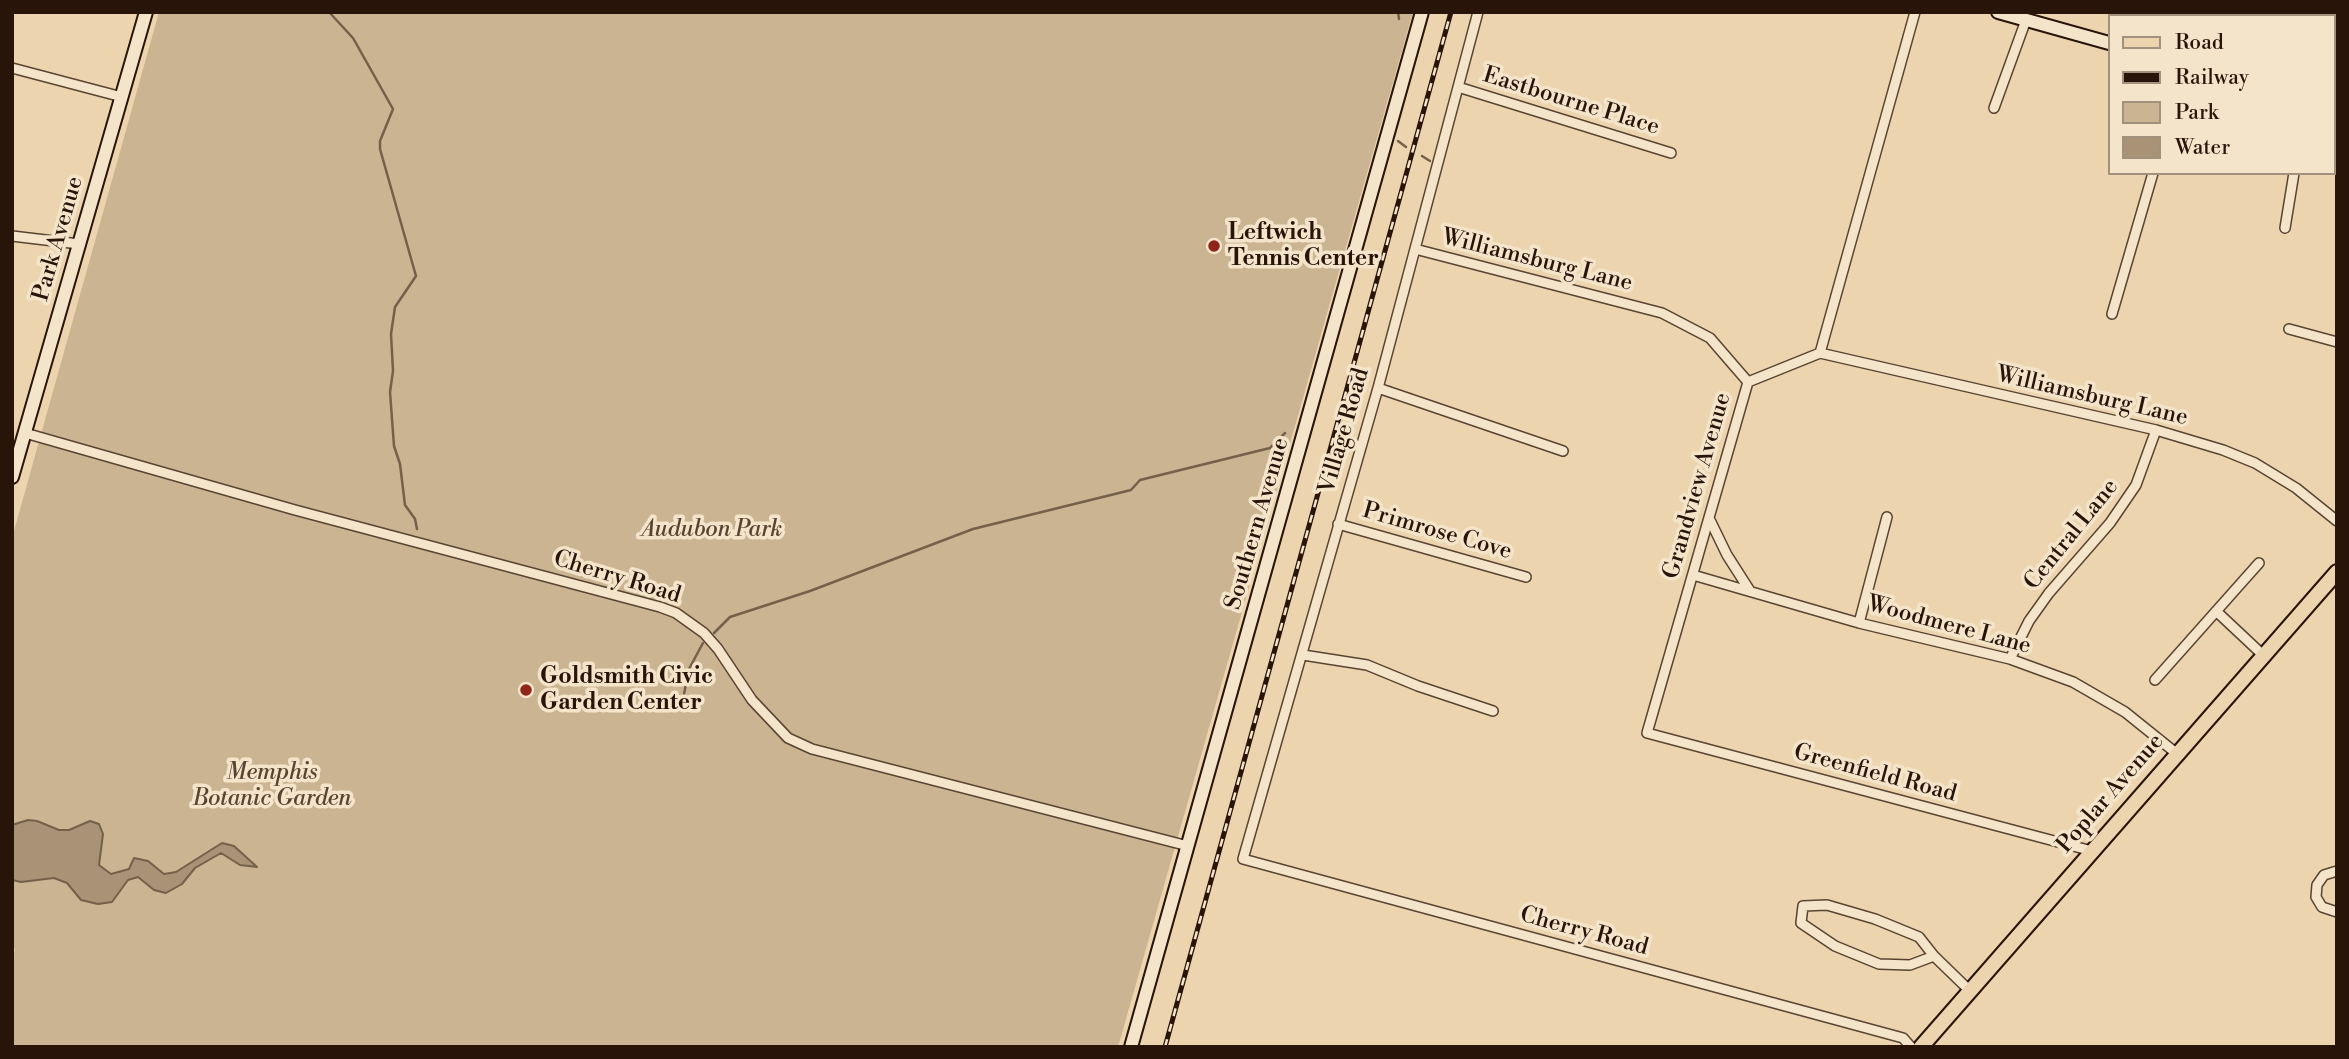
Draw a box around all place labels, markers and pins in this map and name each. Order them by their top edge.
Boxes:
place label: Leftwich Tennis Center [1228,219,1379,273]
marker: Leftwich Tennis Center [1206,238,1222,254]
place label: Goldsmith Civic Garden Center [540,663,713,717]
marker: Goldsmith Civic Garden Center [518,682,534,698]

